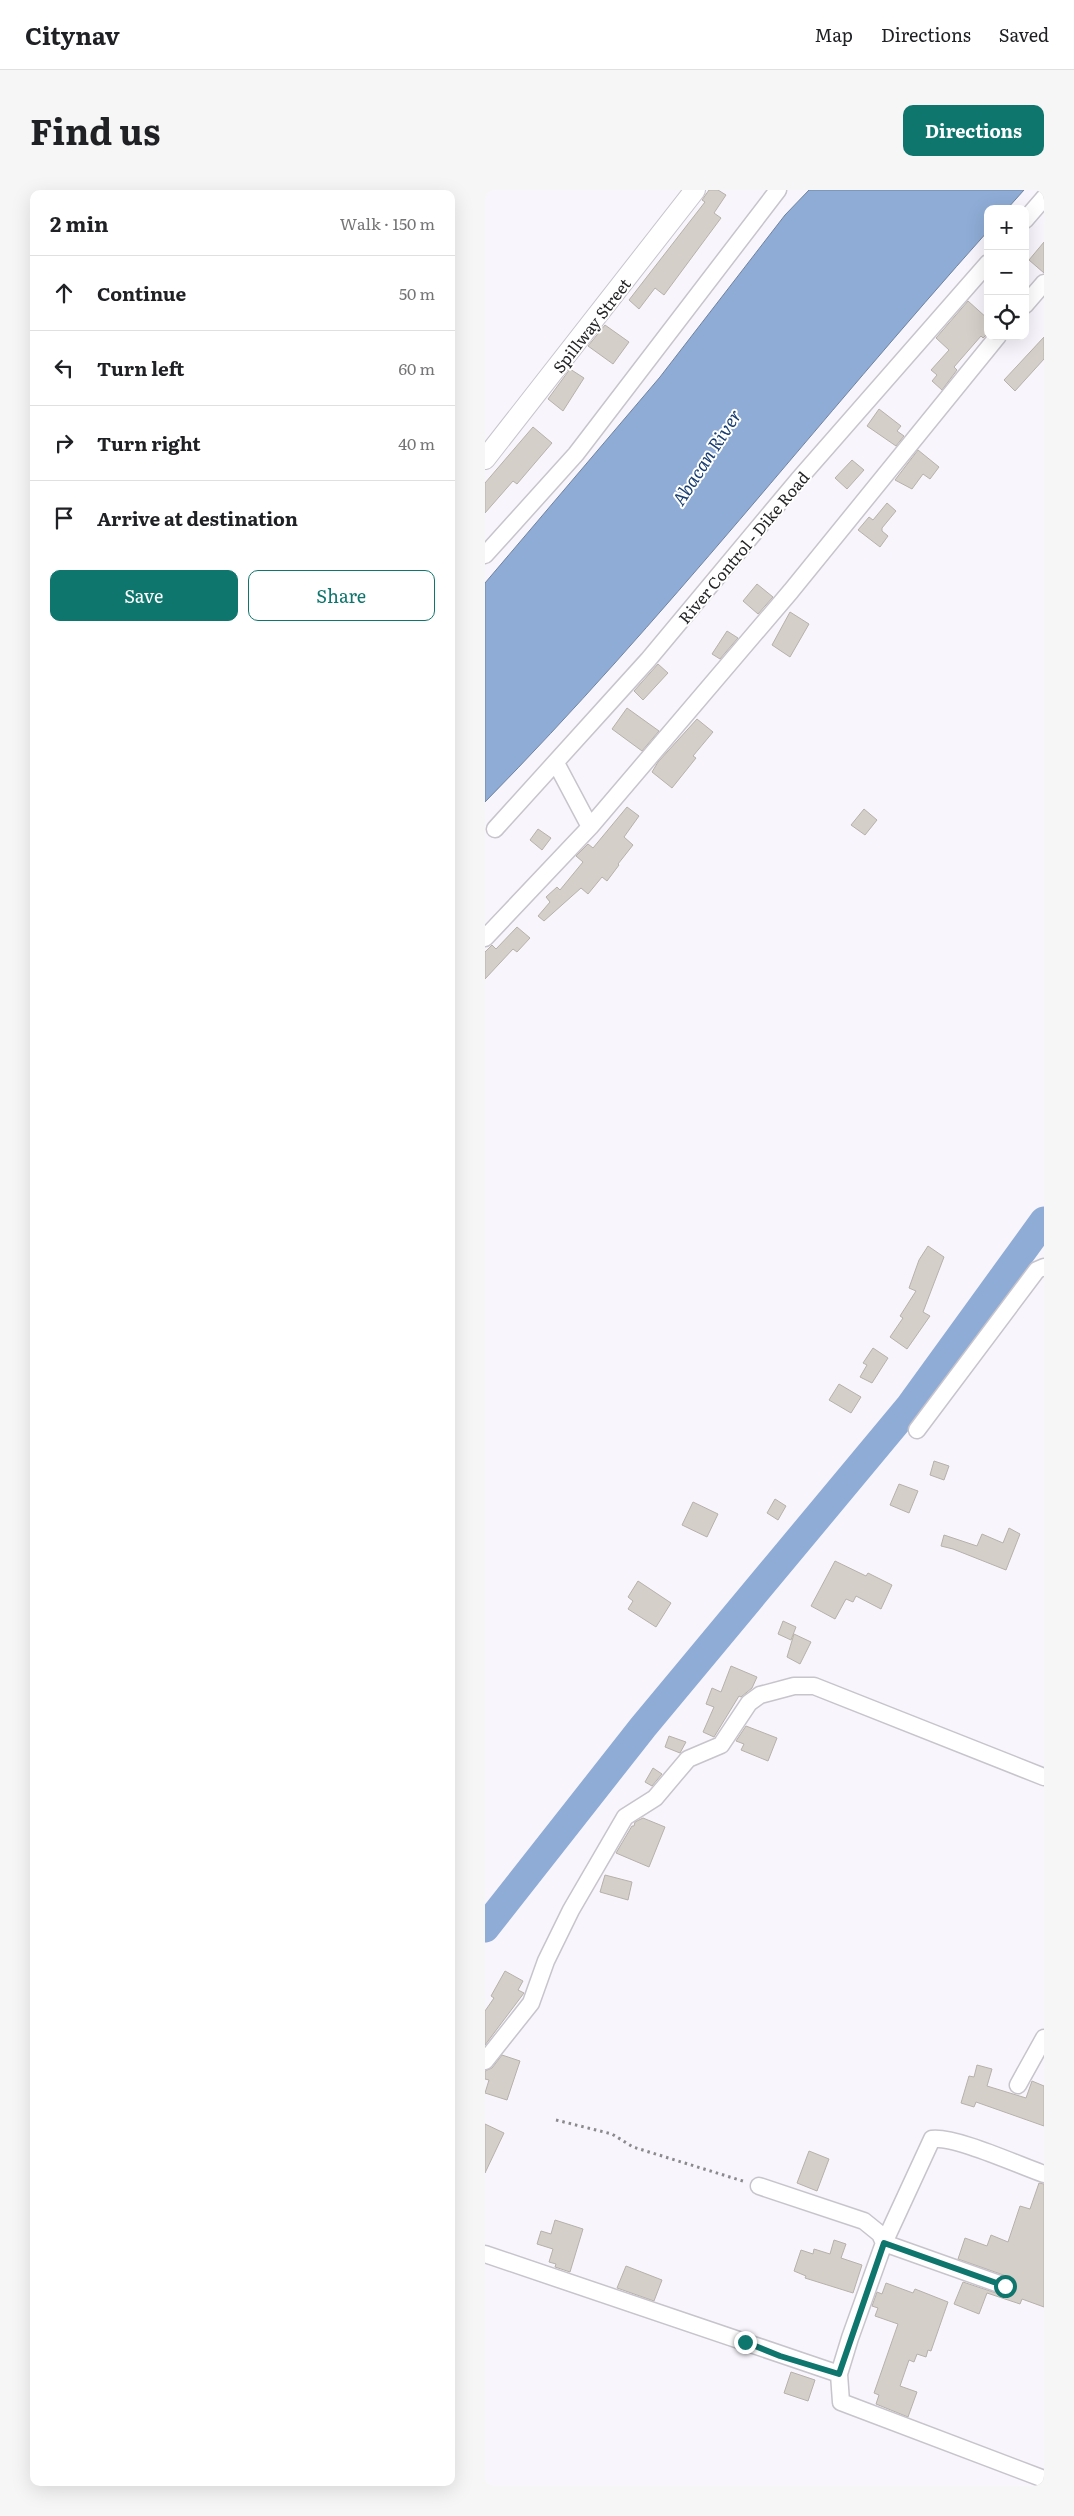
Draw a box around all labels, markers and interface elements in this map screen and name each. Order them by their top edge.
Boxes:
text: Citynav [25,17,120,52]
text: Map [815,21,853,48]
text: Directions [881,21,971,48]
text: Saved [999,21,1049,48]
text: Find us [30,104,160,156]
button: Directions [903,105,1044,156]
map controls [984,205,1029,340]
button: + [984,205,1029,250]
text: 2 min [50,207,109,238]
text: Walk · 150 m [340,211,435,235]
button: − [984,250,1029,295]
street label: Spillway Street [546,272,636,378]
icon: ahead [50,279,78,307]
text: Continue [97,279,186,307]
text: 50 m [399,281,435,305]
button: locate [984,295,1029,340]
icon: left [50,354,78,382]
text: Turn left [97,354,184,382]
text: 60 m [398,356,435,380]
water label: Abacan River [665,403,747,511]
icon: right [50,429,78,457]
text: Turn right [97,429,201,457]
text: 40 m [398,431,435,455]
street label: River Control - Dike Road [672,465,814,628]
icon: arrive [50,504,78,532]
text: Arrive at destination [97,504,298,532]
button: Save [50,570,238,621]
button: Share [248,570,435,621]
route start [994,2275,1017,2298]
route end [734,2331,757,2354]

